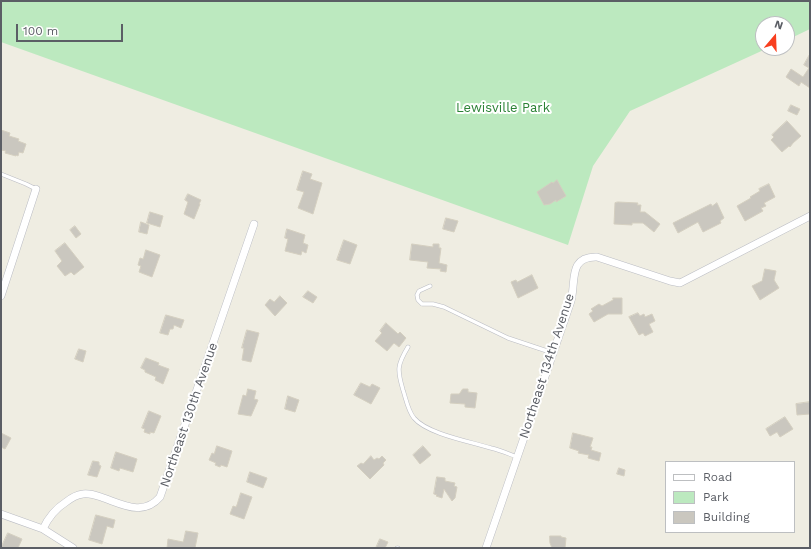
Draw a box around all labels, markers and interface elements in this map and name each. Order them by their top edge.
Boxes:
scale bar [18,16,125,42]
north arrow [755,16,795,56]
text: N [773,18,785,33]
text: 100 m [23,24,58,38]
park label: Lewisville Park [456,100,550,116]
street label: Northeast 134th Avenue [516,291,578,441]
street label: Northeast 130th Avenue [157,341,221,489]
legend [665,461,795,533]
text: Road [703,470,732,484]
text: Park [703,490,729,504]
text: Building [703,510,750,524]

